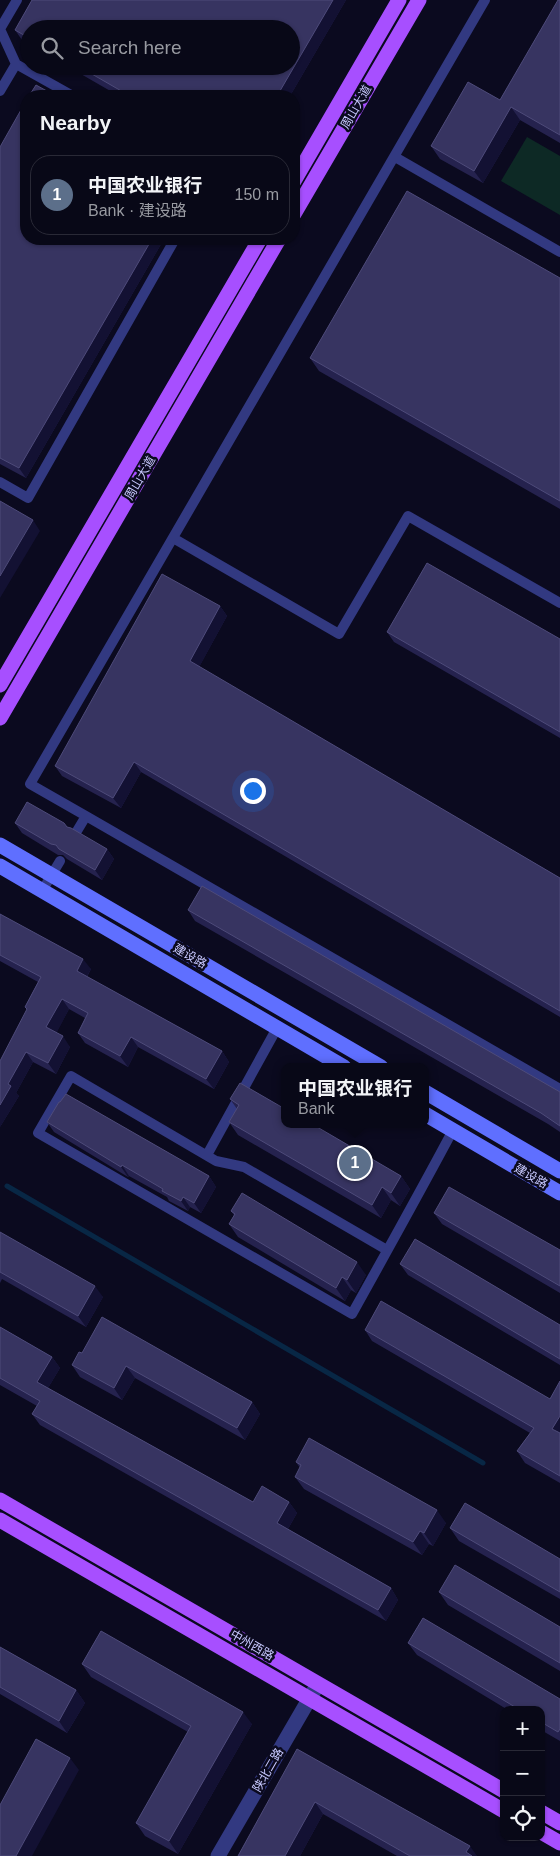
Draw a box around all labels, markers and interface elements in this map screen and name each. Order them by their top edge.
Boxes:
search box [20,20,300,75]
icon: search [38,34,66,62]
text: Search here [78,37,182,58]
street label: 周山大道 [338,83,374,131]
text: Nearby [40,111,111,134]
text: 中国农业银行 [88,175,202,196]
text: 1 [53,186,61,203]
text: 150 m [235,186,279,203]
text: Bank · 建设路 [88,202,187,219]
street label: 周山大道 [122,454,158,502]
your location [240,778,266,804]
street label: 建设路 [171,941,209,971]
popup [281,1063,429,1128]
text: 中国农业银行 [298,1078,412,1099]
text: Bank [298,1100,334,1117]
pin: 1 [339,1144,371,1182]
street label: 建设路 [512,1161,550,1191]
street label: 中州西路 [228,1627,276,1663]
map controls [500,1706,545,1841]
button: + [500,1706,545,1751]
street label: 陕北二路 [250,1746,286,1794]
button: − [500,1751,545,1796]
button: locate [500,1796,545,1841]

